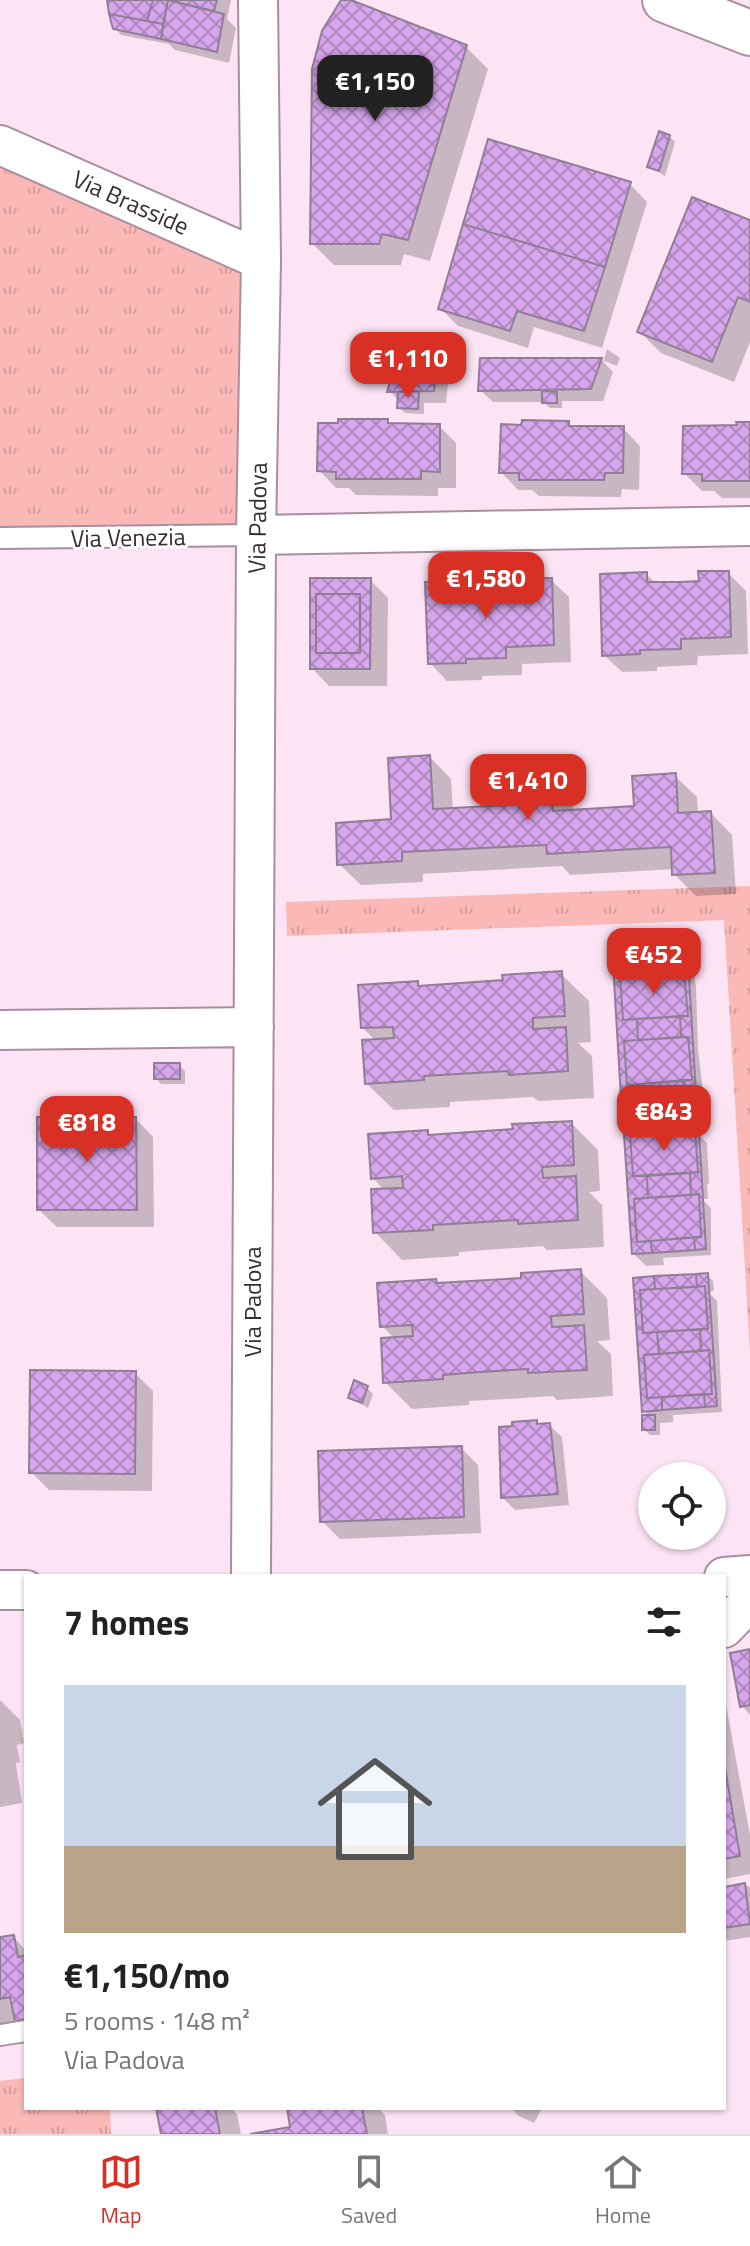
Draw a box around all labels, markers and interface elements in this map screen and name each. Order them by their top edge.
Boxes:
pin: €1,150 [310,55,440,123]
text: €1,150 [335,61,415,100]
street label: Via Brasside [67,160,195,244]
pin: €1,110 [343,332,473,400]
text: €1,110 [368,338,448,377]
street label: Via Padova [238,462,276,574]
street label: Via Venezia [70,518,186,556]
pin: €1,580 [421,552,551,620]
text: €1,580 [446,558,526,597]
pin: €1,410 [463,754,593,822]
text: €1,410 [488,760,568,799]
pin: €452 [607,928,701,996]
text: €452 [625,934,683,973]
pin: €843 [617,1085,711,1153]
text: €843 [635,1091,693,1130]
pin: €818 [40,1096,134,1164]
text: €818 [58,1102,116,1141]
street label: Via Padova [234,1246,270,1358]
map controls [638,1462,726,1550]
button: locate [638,1462,726,1550]
text: 7 homes [64,1596,189,1648]
icon: filters [642,1600,686,1644]
icon: home [303,1737,447,1881]
text: €1,150/mo [64,1949,230,2001]
text: 5 rooms · 148 m² [64,2001,250,2040]
text: Via Padova [64,2040,184,2079]
tab: Map [99,2150,143,2232]
tab: Saved [341,2150,397,2232]
tab: Home [595,2150,651,2232]

